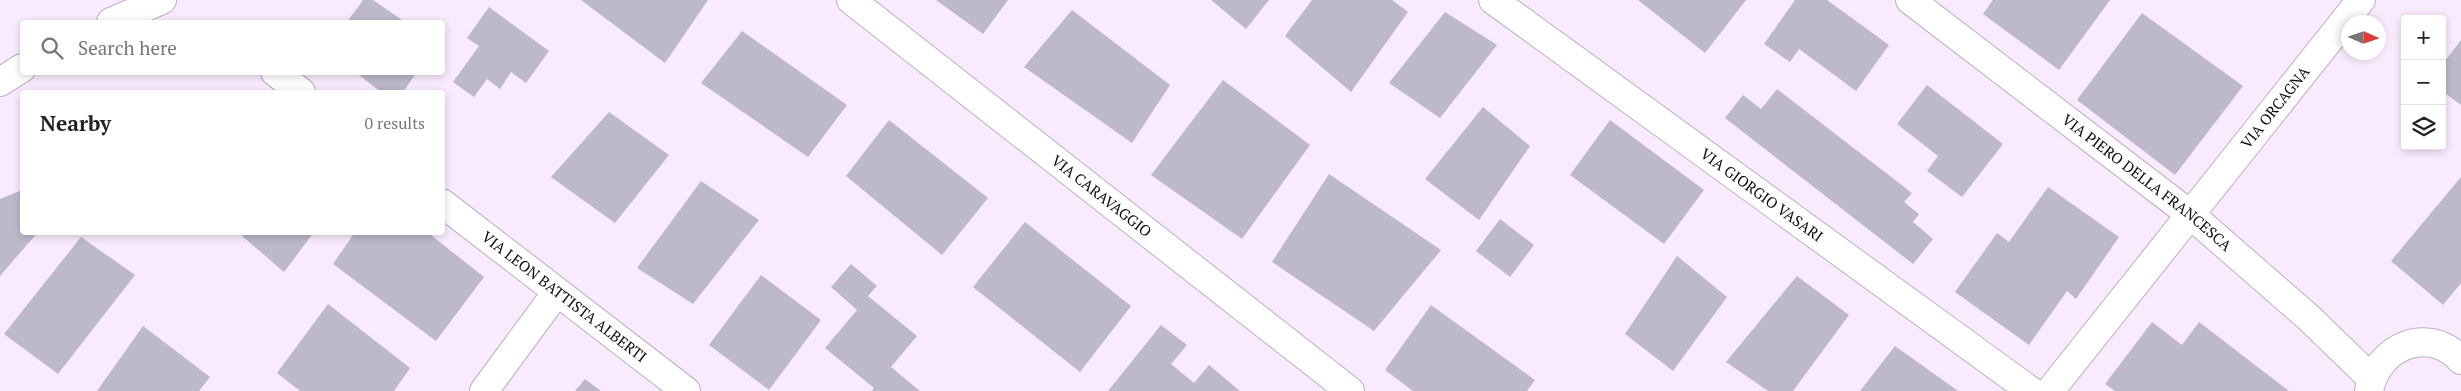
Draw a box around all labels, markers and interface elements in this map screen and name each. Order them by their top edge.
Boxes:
north arrow [2341,15,2386,60]
map controls [2401,15,2446,150]
button: + [2401,15,2446,60]
search box [20,20,445,75]
icon: search [38,34,66,62]
text: Search here [78,35,177,60]
button: − [2401,60,2446,105]
street label: VIA ORCAGNA [2236,61,2314,152]
button: layers [2401,105,2446,150]
text: Nearby [40,109,111,137]
street label: VIA PIERO DELLA FRANCESCA [2058,109,2237,255]
text: 0 results [365,112,425,134]
street label: VIA GIORGIO VASARI [1697,143,1828,246]
street label: VIA CARAVAGGIO [1048,150,1156,241]
street label: VIA LEON BATTISTA ALBERTI [478,226,651,366]

